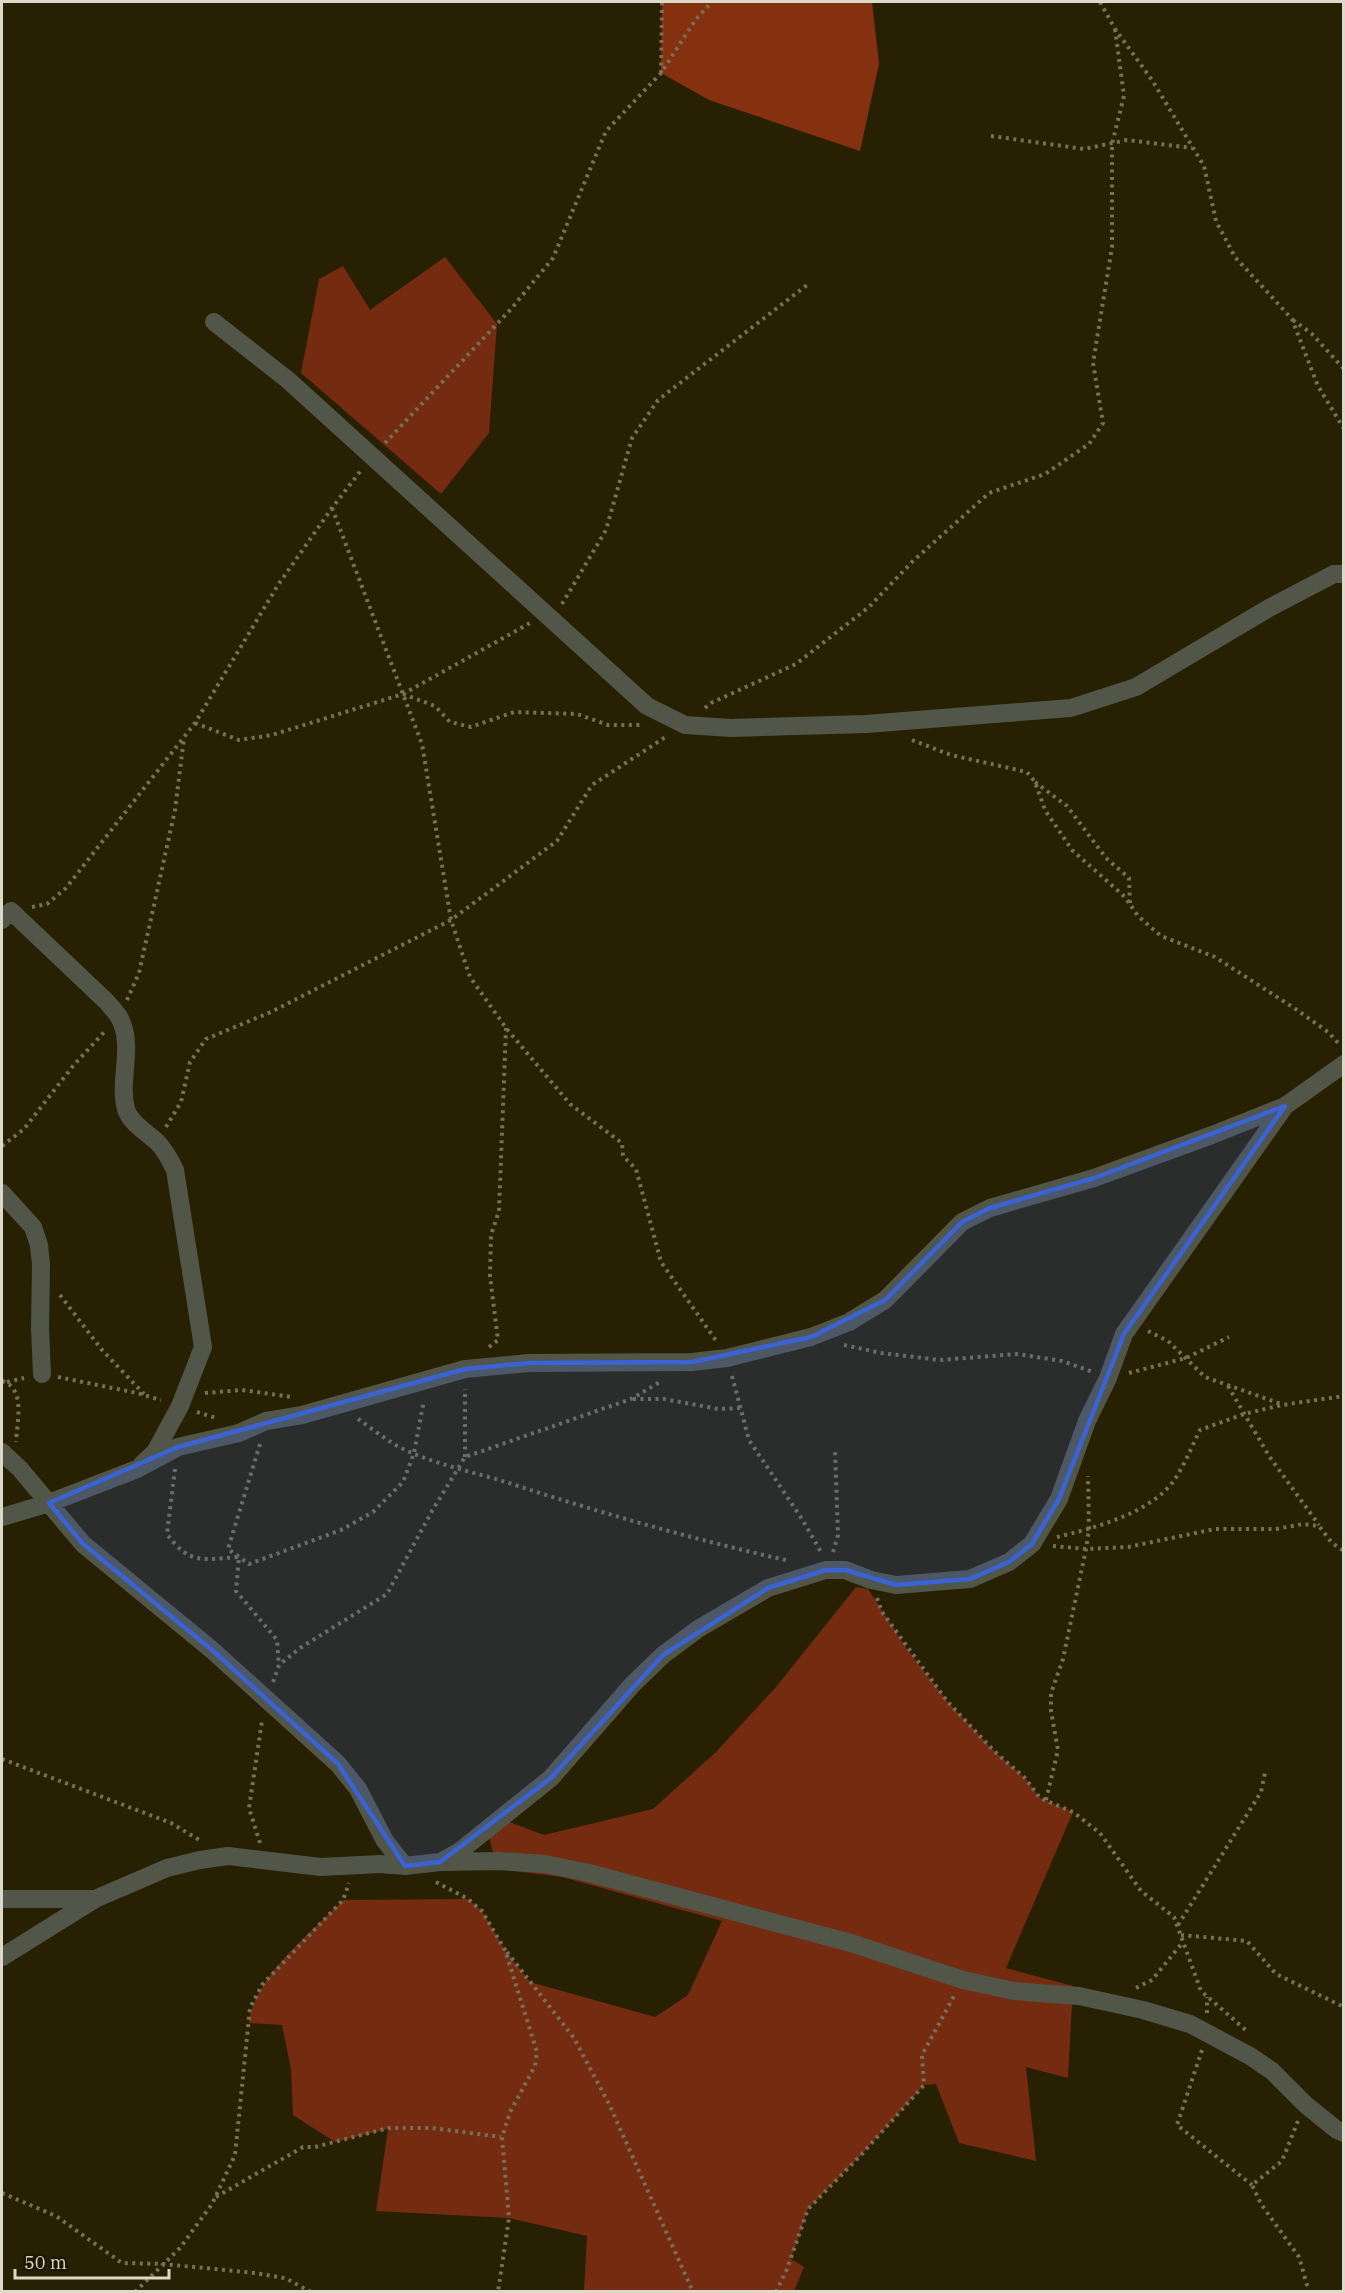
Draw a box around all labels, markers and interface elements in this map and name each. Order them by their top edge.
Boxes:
scale bar [15,2242,170,2280]
text: 50 m [24,2251,67,2274]

